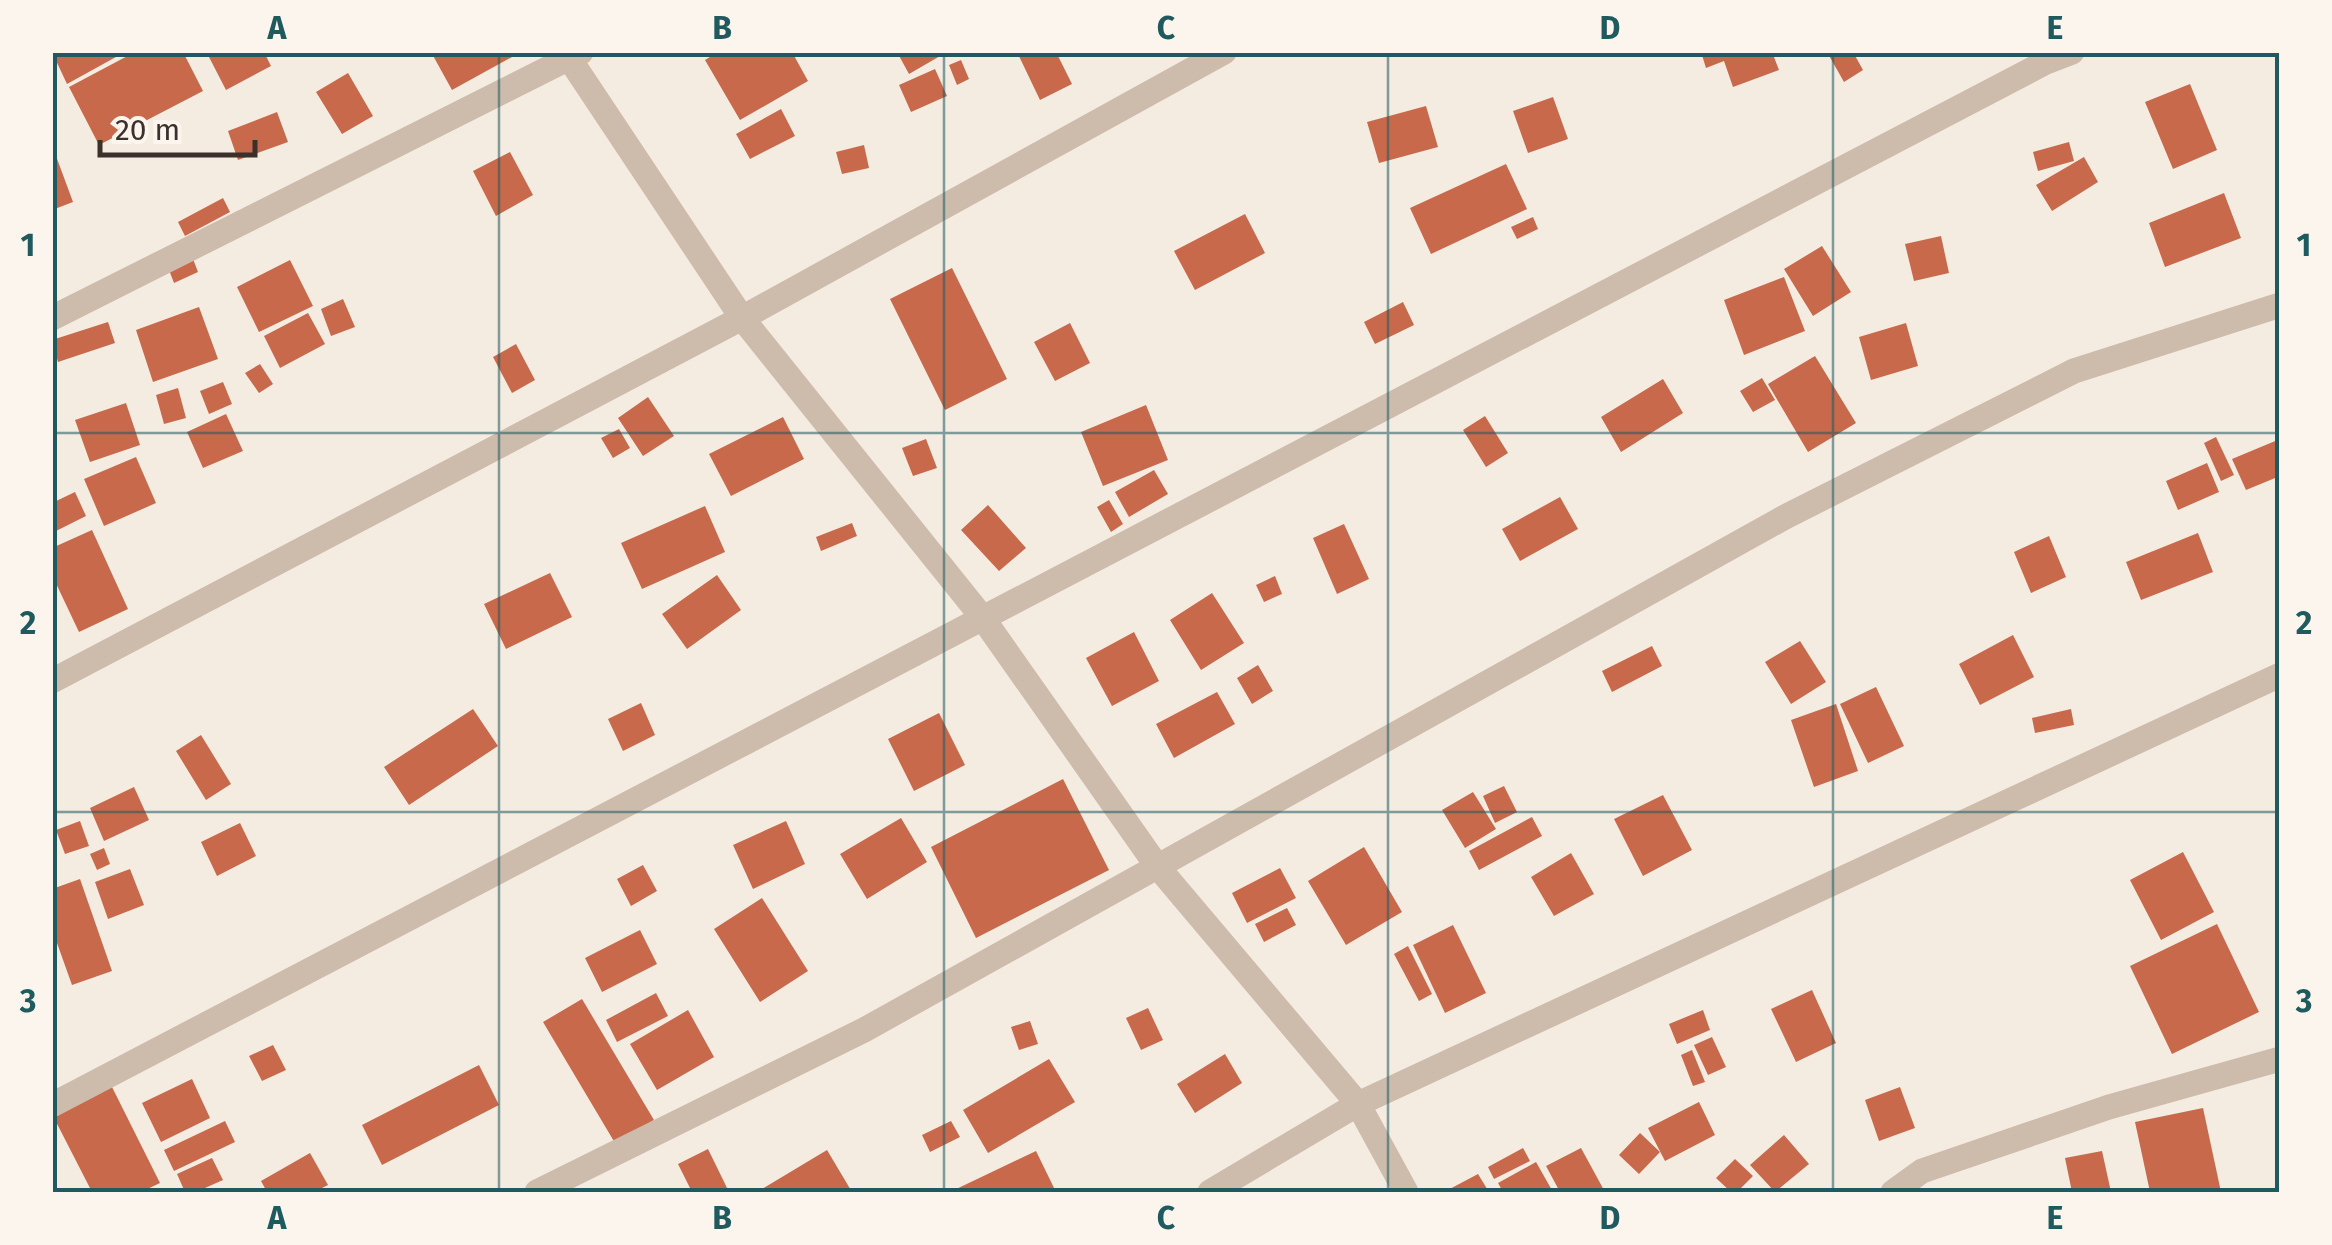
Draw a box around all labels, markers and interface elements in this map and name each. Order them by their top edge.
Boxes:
text: A [267,9,288,47]
text: B [712,9,732,47]
text: C [1157,9,1176,47]
text: D [1600,9,1620,47]
text: E [2047,9,2063,47]
scale bar [100,95,255,157]
text: 20 m [115,112,180,148]
text: 1 [21,226,35,264]
text: 1 [2297,226,2311,264]
text: 2 [20,604,36,642]
text: 2 [2296,604,2312,642]
text: 3 [19,982,36,1020]
text: 3 [2295,982,2312,1020]
text: A [267,1199,288,1237]
text: B [712,1199,732,1237]
text: C [1157,1199,1176,1237]
text: D [1600,1199,1620,1237]
text: E [2047,1199,2063,1237]

